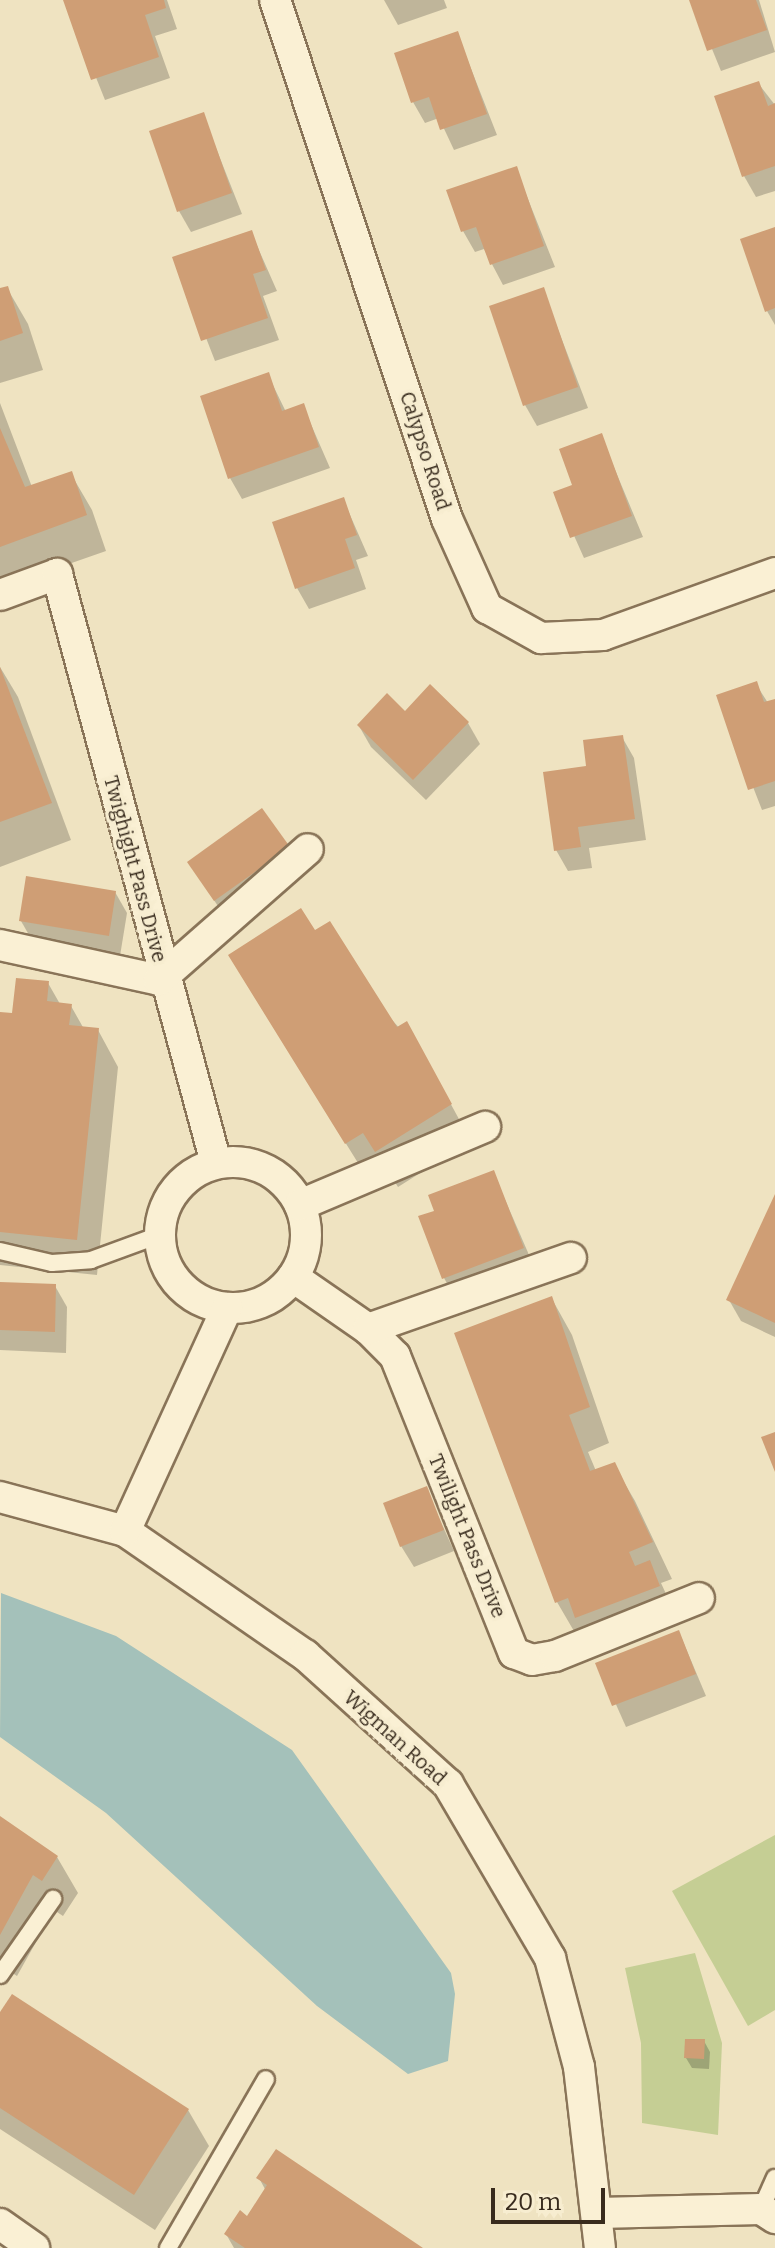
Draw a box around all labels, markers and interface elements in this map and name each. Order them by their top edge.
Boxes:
street label: Calypso Road [395,389,455,513]
street label: Twighight Pass Drive [99,773,171,965]
street label: Twilight Pass Drive [423,1451,511,1621]
street label: Wigman Road [339,1686,451,1790]
scale bar [495,2172,609,2222]
text: 20 m [505,2188,561,2216]

